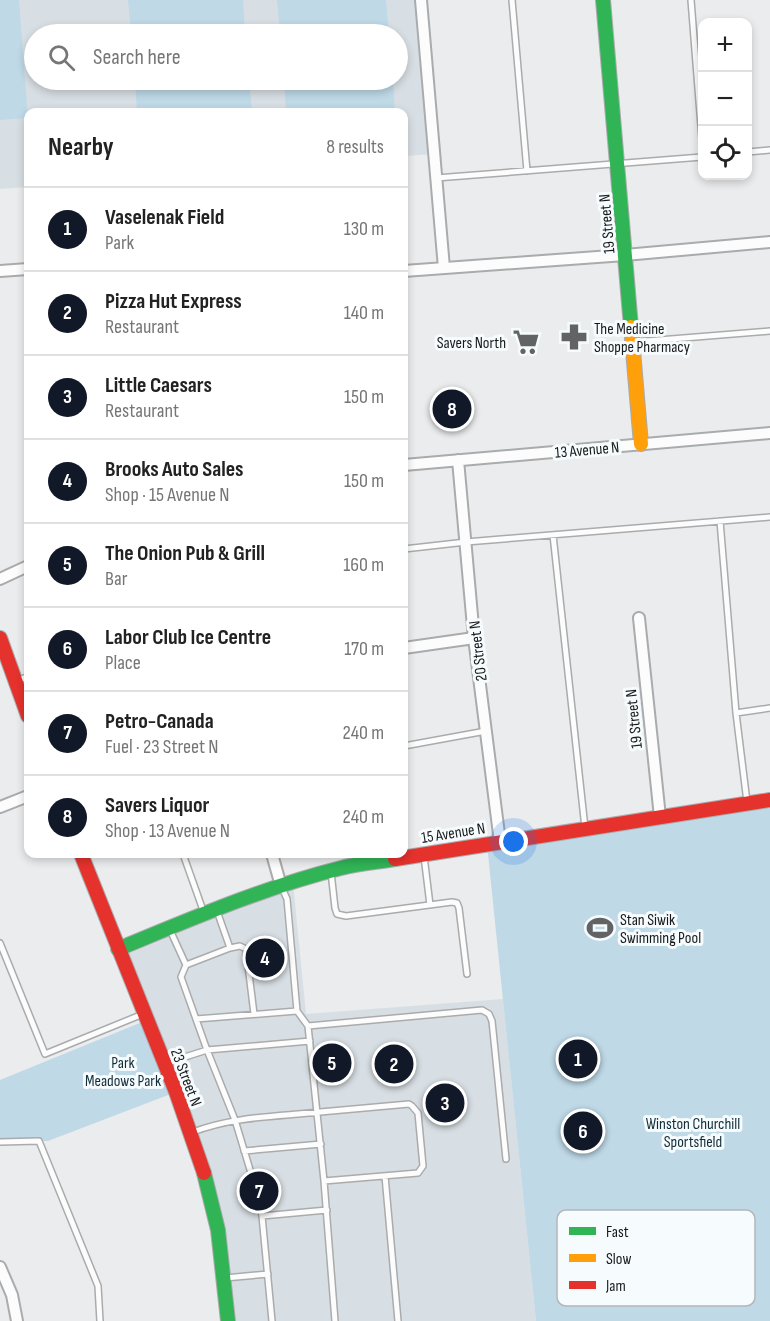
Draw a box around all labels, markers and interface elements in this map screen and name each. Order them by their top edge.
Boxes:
map controls [698,18,752,180]
button: + [698,18,752,72]
search box [24,24,408,90]
icon: search [45,41,78,74]
text: Search here [93,44,180,71]
button: − [698,72,752,126]
button: locate [698,126,752,180]
text: Nearby [48,132,114,163]
text: 8 results [326,135,384,159]
street label: 19 Street N [595,193,620,254]
text: Vaselenak Field [105,204,224,231]
text: 1 [64,217,71,241]
text: 130 m [344,217,384,241]
text: Park [105,231,134,255]
text: Pizza Hut Express [105,288,242,315]
text: 2 [63,301,72,325]
text: 140 m [344,301,384,325]
text: Restaurant [105,315,179,339]
place label: The Medicine Shoppe Pharmacy [594,320,690,357]
pharmacy icon: The Medicine Shoppe Pharmacy [559,322,589,352]
supermarket icon: Savers North [511,327,541,357]
place label: Savers North [437,334,506,353]
text: Little Caesars [105,372,212,399]
text: 3 [63,385,72,409]
text: 150 m [344,385,384,409]
pin: 8 [432,386,472,432]
text: Restaurant [105,399,179,423]
street label: 13 Avenue N [554,438,620,463]
text: Brooks Auto Sales [105,456,244,483]
text: 4 [63,469,72,493]
text: 150 m [344,469,384,493]
text: Shop · 15 Avenue N [105,483,230,507]
text: The Onion Pub & Grill [105,540,265,567]
text: 5 [63,553,72,577]
text: 160 m [343,553,384,577]
text: Bar [105,567,127,591]
street label: 20 Street N [465,620,492,682]
text: Labor Club Ice Centre [105,624,271,651]
text: 6 [63,637,72,661]
text: 170 m [344,637,384,661]
text: Place [105,651,141,675]
street label: 19 Street N [622,688,647,750]
text: Petro-Canada [105,708,214,735]
text: 7 [63,721,72,745]
text: 240 m [343,721,384,745]
text: Fuel · 23 Street N [105,735,218,759]
text: Savers Liquor [105,792,209,819]
text: 8 [63,805,72,829]
text: 240 m [343,805,384,829]
text: Shop · 13 Avenue N [105,819,230,843]
street label: 15 Avenue N [420,819,487,848]
your location [499,827,528,856]
place label: Stan Siwik Swimming Pool [620,911,701,948]
sports icon: Stan Siwik Swimming Pool [585,913,615,943]
pin: 4 [246,936,284,980]
pin: 1 [558,1036,598,1082]
pin: 5 [312,1040,352,1086]
pin: 2 [374,1042,414,1086]
street label: 23 Street N [166,1046,205,1109]
park label: Park Meadows Park [85,1054,161,1091]
pin: 3 [426,1080,464,1126]
pin: 6 [564,1108,602,1154]
park label: Winston Churchill Sportsfield [646,1115,740,1152]
pin: 7 [240,1168,278,1214]
legend [557,1210,755,1306]
text: Fast [606,1223,629,1242]
text: Slow [606,1250,631,1269]
text: Jam [605,1277,626,1296]

